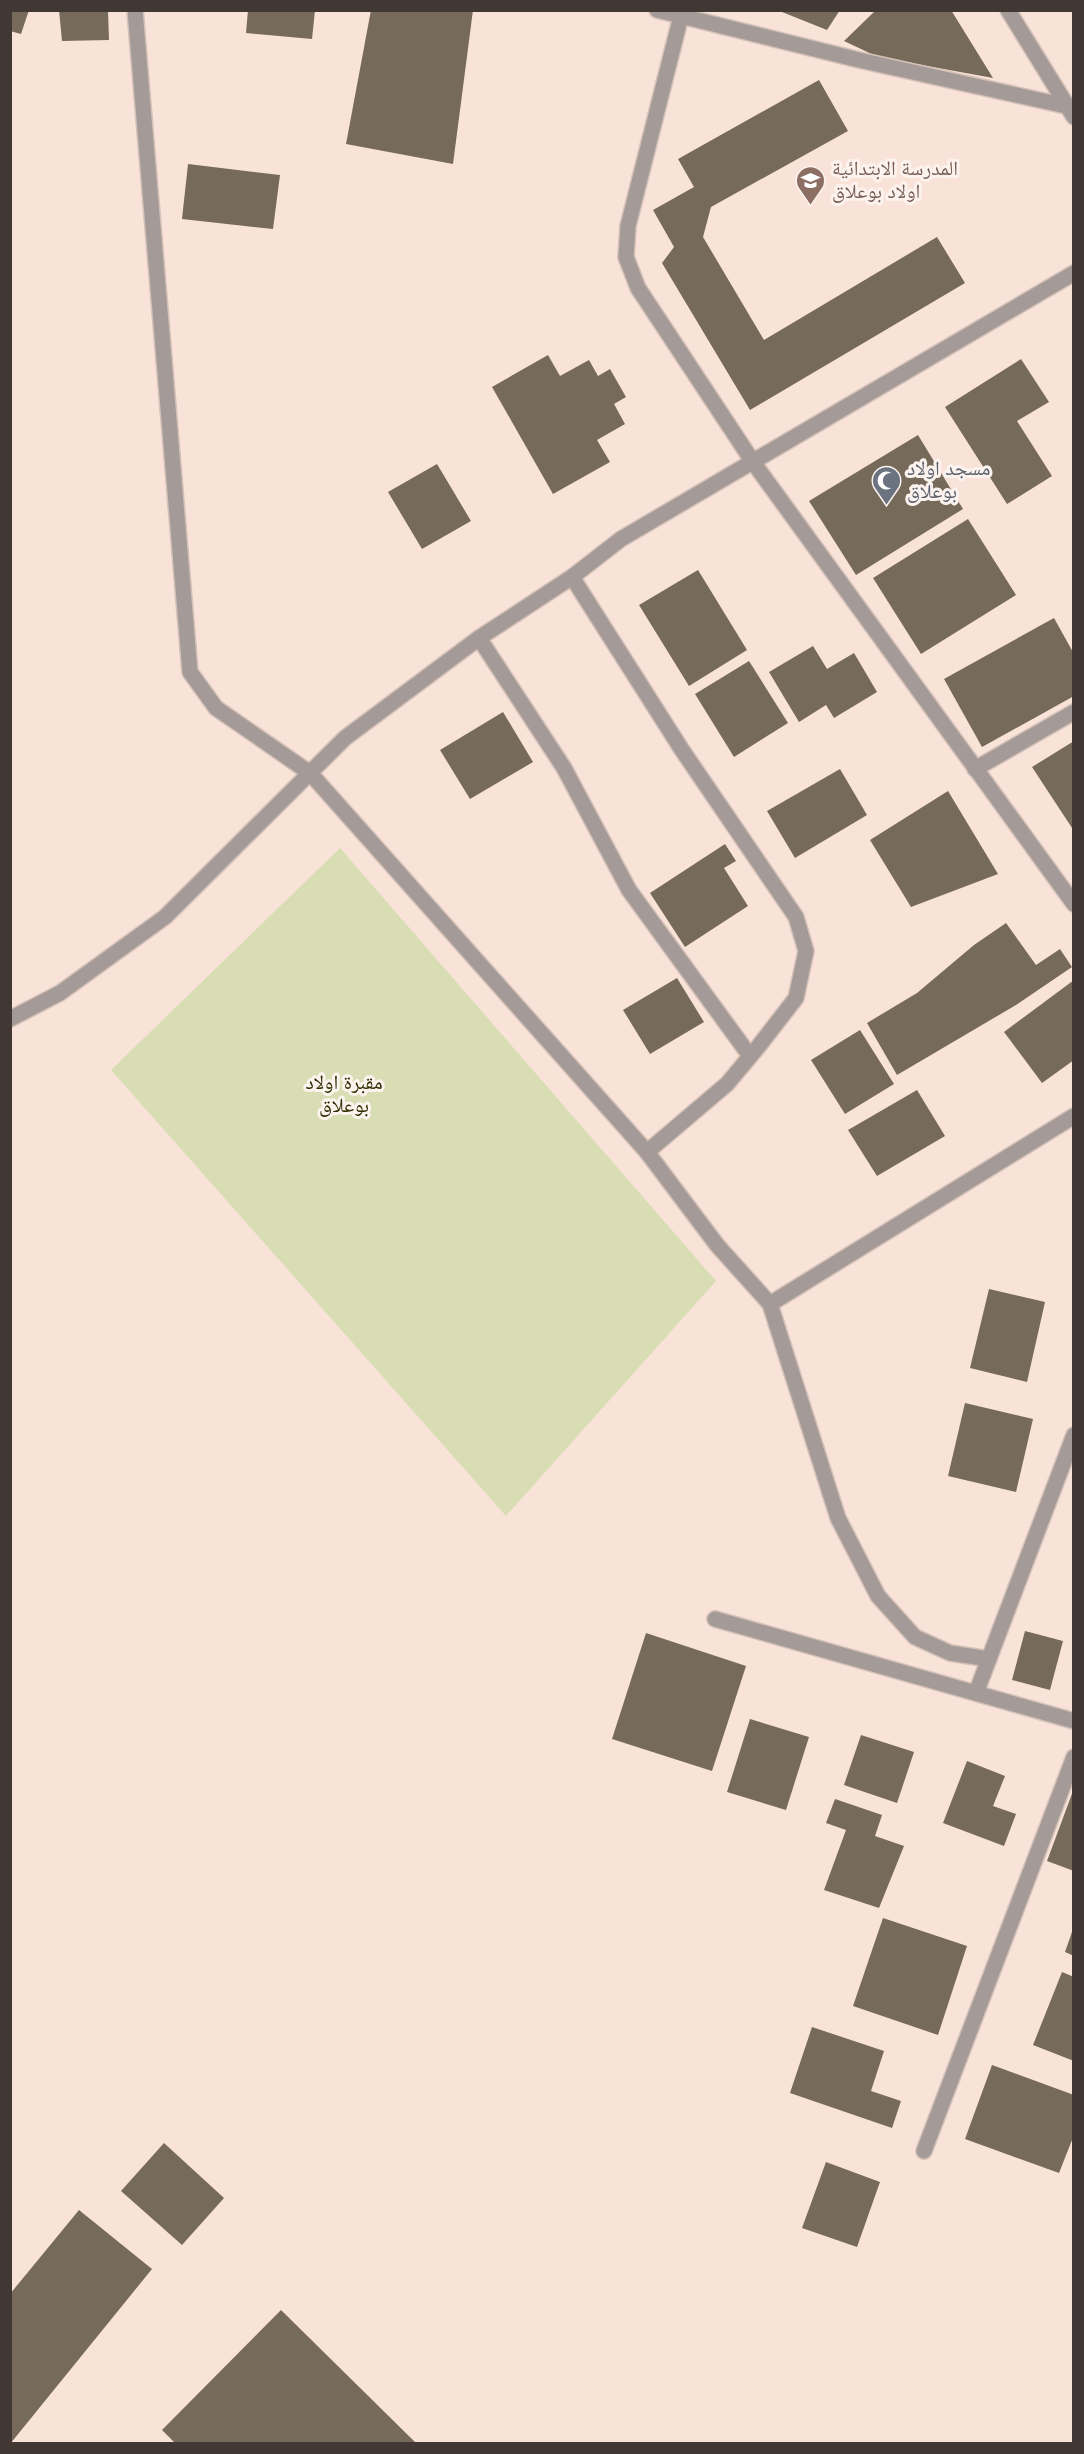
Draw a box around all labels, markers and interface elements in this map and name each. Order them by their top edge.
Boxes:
place label: المدرسة الابتدائية اولاد بوعلاق [832,155,958,203]
school or university icon: المدرسة الابتدائية اولاد بوعلاق [795,164,827,206]
place label: مسجد اولاد بوعلاق [907,455,990,503]
mosque icon: مسجد اولاد بوعلاق [870,464,902,506]
park label: مقبرة اولاد بوعلاق [305,1069,383,1117]

